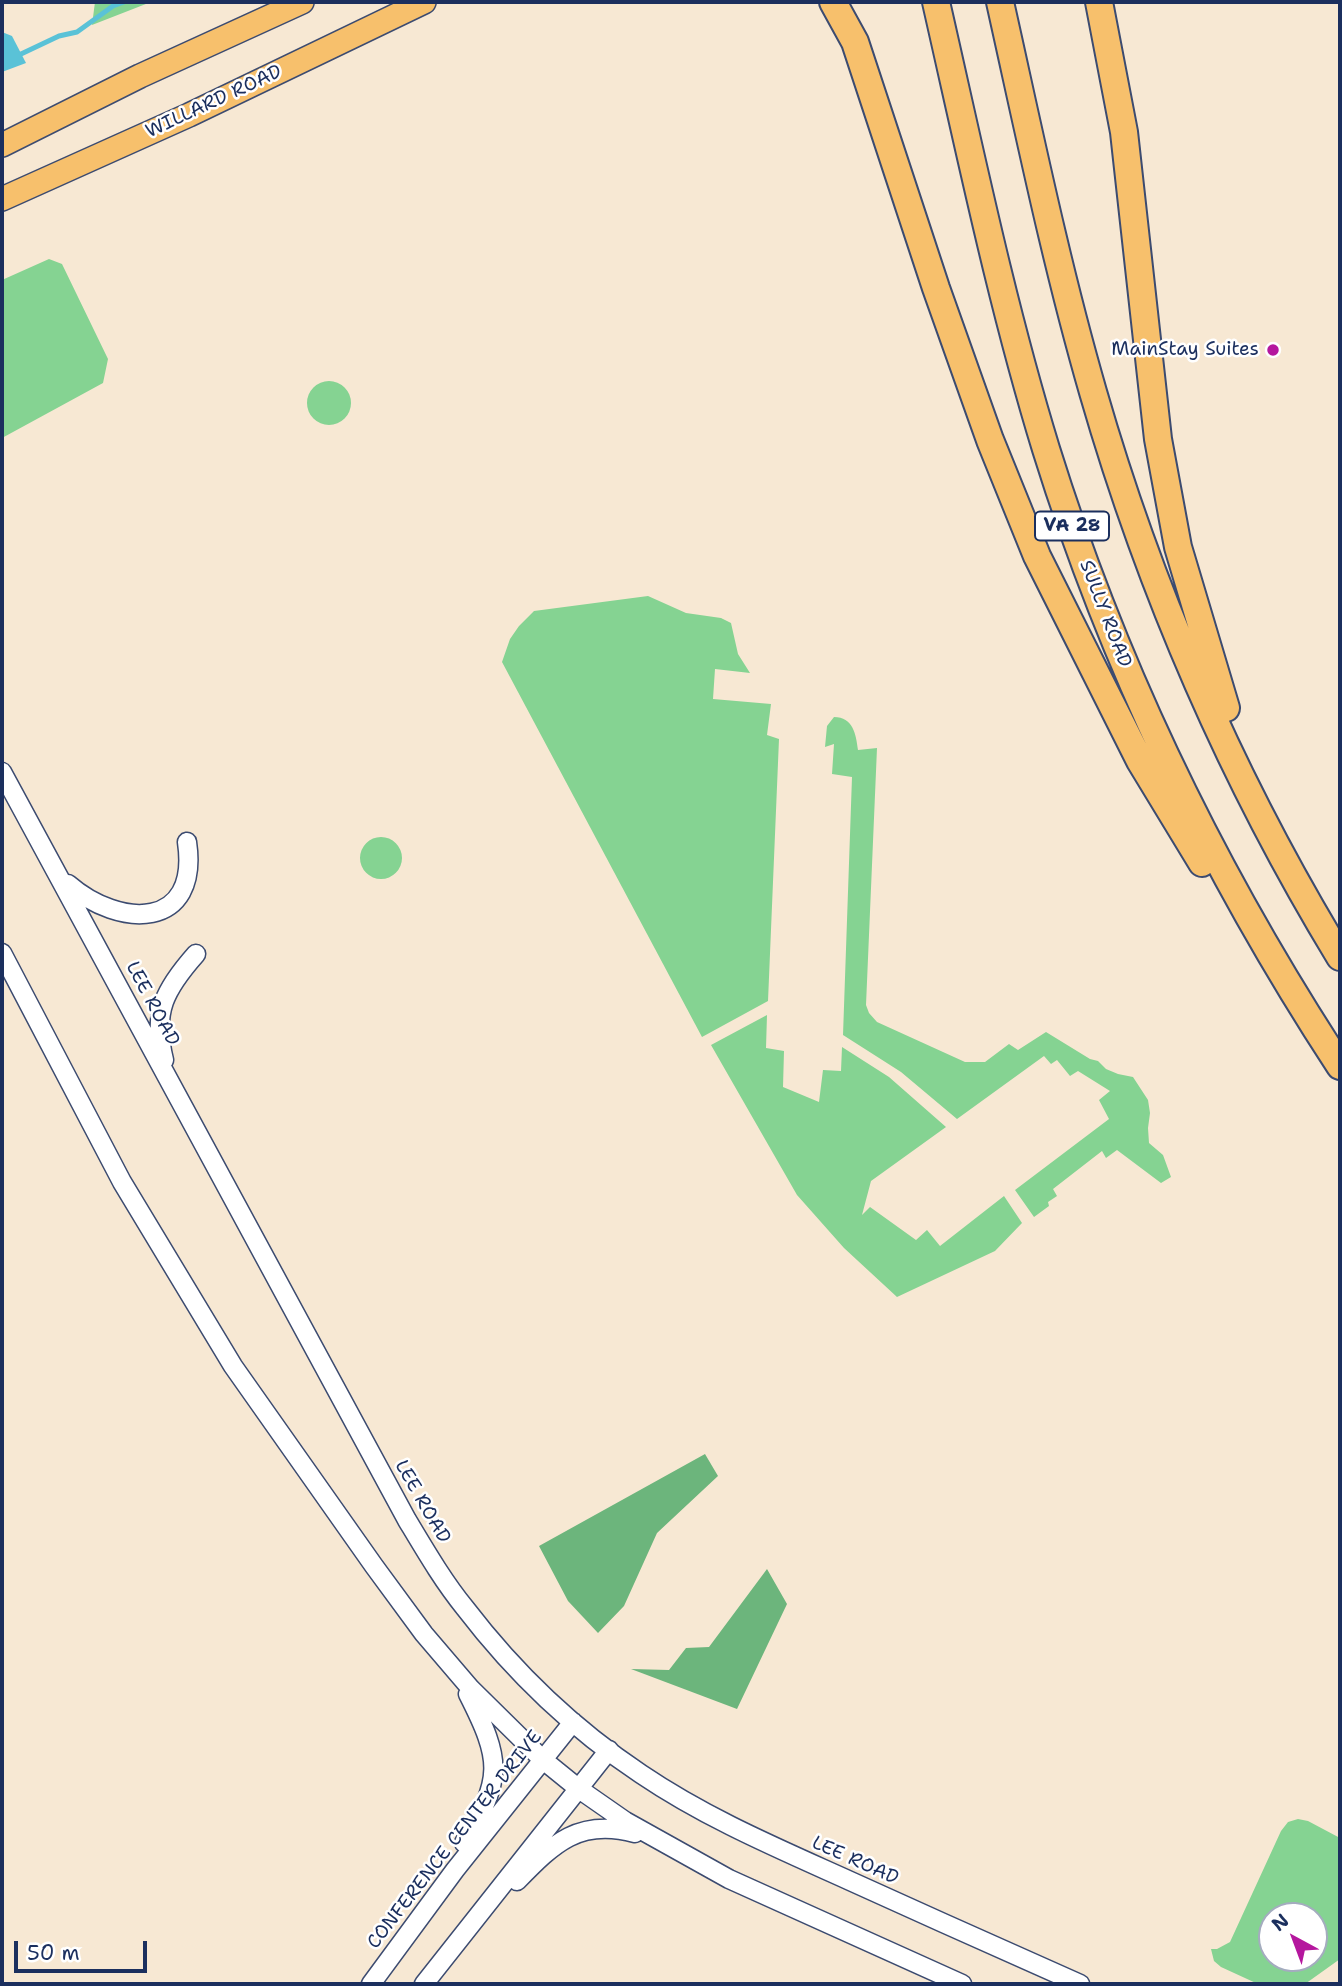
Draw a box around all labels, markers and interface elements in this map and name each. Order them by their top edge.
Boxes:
street label: WILLARD ROAD [142,61,286,143]
place label: MainStay Suites [1111,339,1259,361]
marker: MainStay Suites [1265,342,1281,358]
road number: VA 28 [1035,512,1109,540]
street label: SULLY ROAD [1074,557,1136,671]
street label: LEE ROAD [120,958,184,1050]
street label: LEE ROAD [389,1456,455,1548]
street label: CONFERENCE CENTER DRIVE [363,1726,547,1954]
street label: LEE ROAD [808,1832,902,1890]
north arrow [1258,1902,1328,1972]
text: N [1266,1908,1294,1937]
scale bar [18,1926,150,1970]
text: 50 m [27,1939,80,1967]

